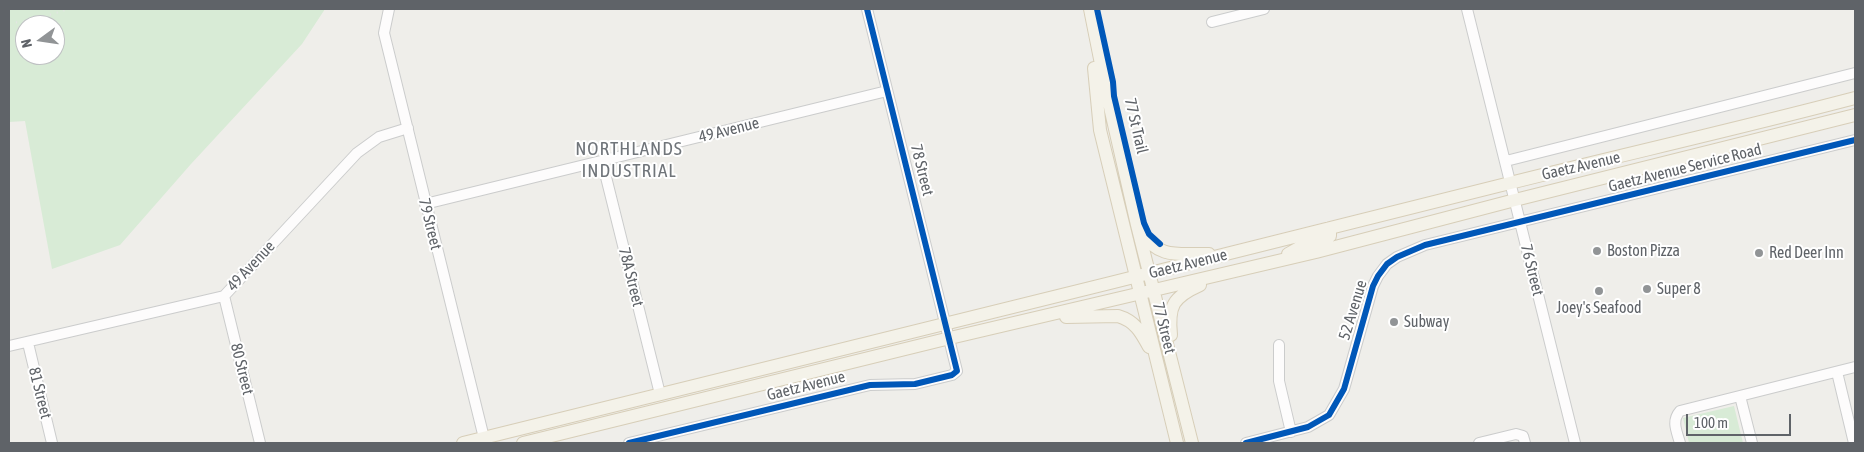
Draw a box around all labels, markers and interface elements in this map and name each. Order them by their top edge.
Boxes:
north arrow [15,15,65,65]
text: N [18,37,35,49]
street label: 77 St Trail [1120,96,1152,156]
street label: 49 Avenue [697,113,761,147]
district label: NORTHLANDS INDUSTRIAL [574,138,684,182]
street label: Gaetz Avenue Service Road [1606,140,1764,196]
street label: 78 Street [906,142,938,198]
street label: Gaetz Avenue [1540,148,1622,184]
street label: 79 Street [414,196,446,252]
street label: 49 Avenue [223,237,279,295]
place label: Boston Pizza [1607,241,1680,261]
street label: 76 Street [1516,242,1548,298]
place label: Red Deer Inn [1769,243,1844,263]
street label: 78A Street [614,245,648,309]
street label: Gaetz Avenue [1147,245,1229,283]
marker: Boston Pizza [1591,245,1603,257]
marker: Red Deer Inn [1753,247,1765,259]
street label: 52 Avenue [1335,278,1371,342]
place label: Super 8 [1657,279,1701,299]
marker: Super 8 [1641,283,1653,295]
marker: Joey's Seafood [1593,285,1605,297]
place label: Joey's Seafood [1556,298,1642,318]
street label: 77 Street [1148,300,1180,356]
place label: Subway [1404,312,1449,332]
marker: Subway [1388,316,1400,328]
street label: 80 Street [226,341,258,397]
street label: 81 Street [24,365,56,421]
street label: Gaetz Avenue [765,367,847,405]
scale bar [1689,404,1794,436]
text: 100 m [1694,414,1728,431]

